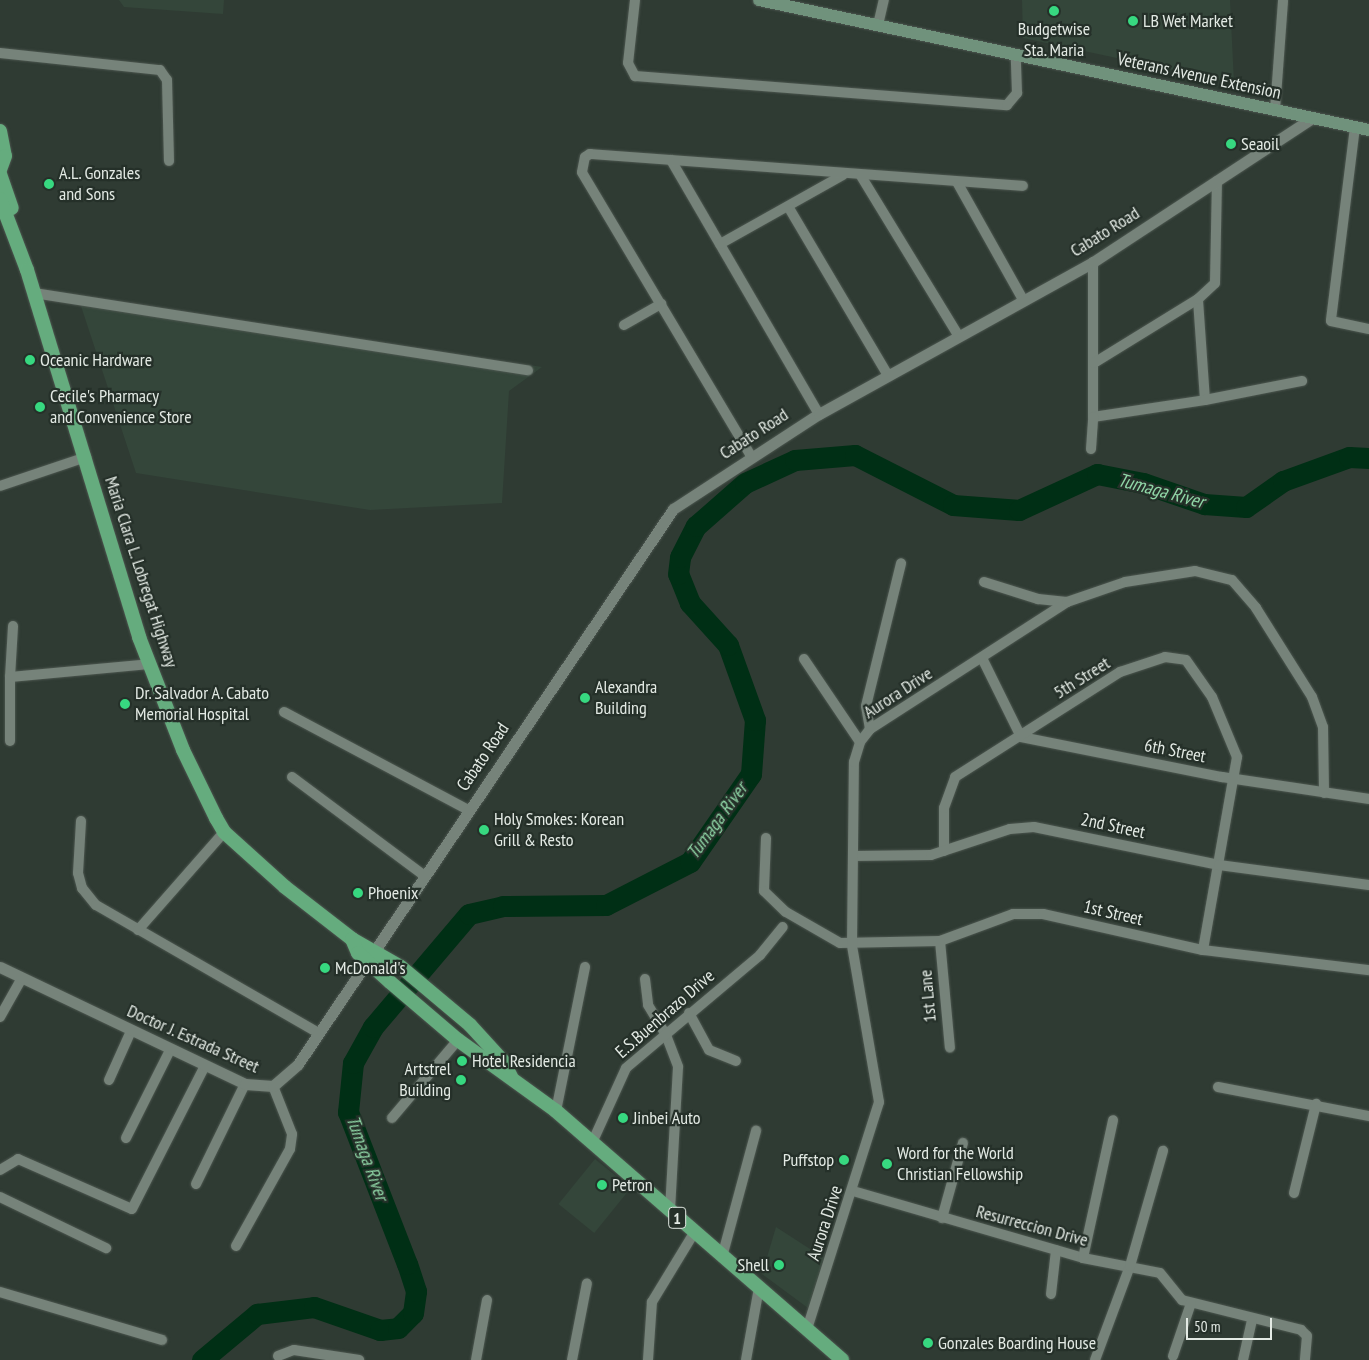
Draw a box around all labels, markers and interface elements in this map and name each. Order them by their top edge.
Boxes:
marker: Budgetwise Sta. Maria [1048,5,1060,17]
place label: LB Wet Market [1143,10,1233,32]
marker: LB Wet Market [1127,15,1139,27]
place label: Budgetwise Sta. Maria [1018,19,1090,62]
street label: Veterans Avenue Extension [1115,48,1283,104]
place label: Seaoil [1241,133,1279,155]
marker: Seaoil [1225,138,1237,150]
place label: A.L. Gonzales and Sons [59,163,141,205]
marker: A.L. Gonzales and Sons [43,178,55,190]
street label: Cabato Road [1066,202,1144,262]
place label: Oceanic Hardware [40,349,152,371]
marker: Oceanic Hardware [24,354,36,366]
place label: Cecile's Pharmacy and Convenience Store [50,386,192,428]
marker: Cecile's Pharmacy and Convenience Store [34,401,46,413]
street label: Cabato Road [716,404,792,464]
water label: Tumaga River [1115,469,1207,513]
street label: Maria Clara L. Lobregat Highway [100,473,182,671]
street label: 5th Street [1050,652,1114,704]
street label: Aurora Drive [860,663,936,723]
place label: Alexandra Building [595,677,657,720]
place label: Dr. Salvador A. Cabato Memorial Hospital [135,683,272,726]
marker: Alexandra Building [579,692,591,704]
marker: Dr. Salvador A. Cabato Memorial Hospital [119,698,131,710]
street label: Cabato Road [452,719,514,795]
street label: 6th Street [1142,734,1208,768]
water label: Tumaga River [682,778,752,864]
place label: Holy Smokes: Korean Grill & Resto [494,809,625,852]
street label: 2nd Street [1079,809,1147,843]
marker: Holy Smokes: Korean Grill & Resto [478,824,490,836]
place label: Phoenix [368,882,418,904]
marker: Phoenix [352,887,364,899]
street label: 1st Street [1081,896,1145,930]
place label: McDonald's [335,957,406,979]
marker: McDonald's [319,962,331,974]
street label: E.S.Buenbrazo Drive [611,965,719,1063]
street label: 1st Lane [915,969,941,1023]
street label: Doctor J. Estrada Street [123,1000,263,1078]
place label: Hotel Residencia [472,1050,576,1072]
marker: Hotel Residencia [456,1055,468,1067]
place label: Artstrel Building [399,1059,451,1102]
marker: Artstrel Building [455,1074,467,1086]
place label: Jinbei Auto [633,1107,701,1129]
water label: Tumaga River [341,1112,393,1204]
marker: Jinbei Auto [617,1112,629,1124]
place label: Word for the World Christian Fellowship [897,1143,1023,1186]
place label: Puffstop [783,1149,834,1171]
marker: Puffstop [838,1154,850,1166]
marker: Word for the World Christian Fellowship [881,1158,893,1170]
place label: Petron [612,1174,653,1196]
marker: Petron [596,1179,608,1191]
street label: Aurora Drive [803,1183,847,1263]
street label: Resurreccion Drive [974,1201,1090,1251]
road number: 1 [667,1204,687,1232]
place label: Shell [738,1254,769,1276]
marker: Shell [773,1259,785,1271]
scale bar [1189,1308,1275,1340]
text: 50 m [1194,1317,1220,1336]
place label: Gonzales Boarding House [938,1332,1096,1354]
marker: Gonzales Boarding House [922,1337,934,1349]

